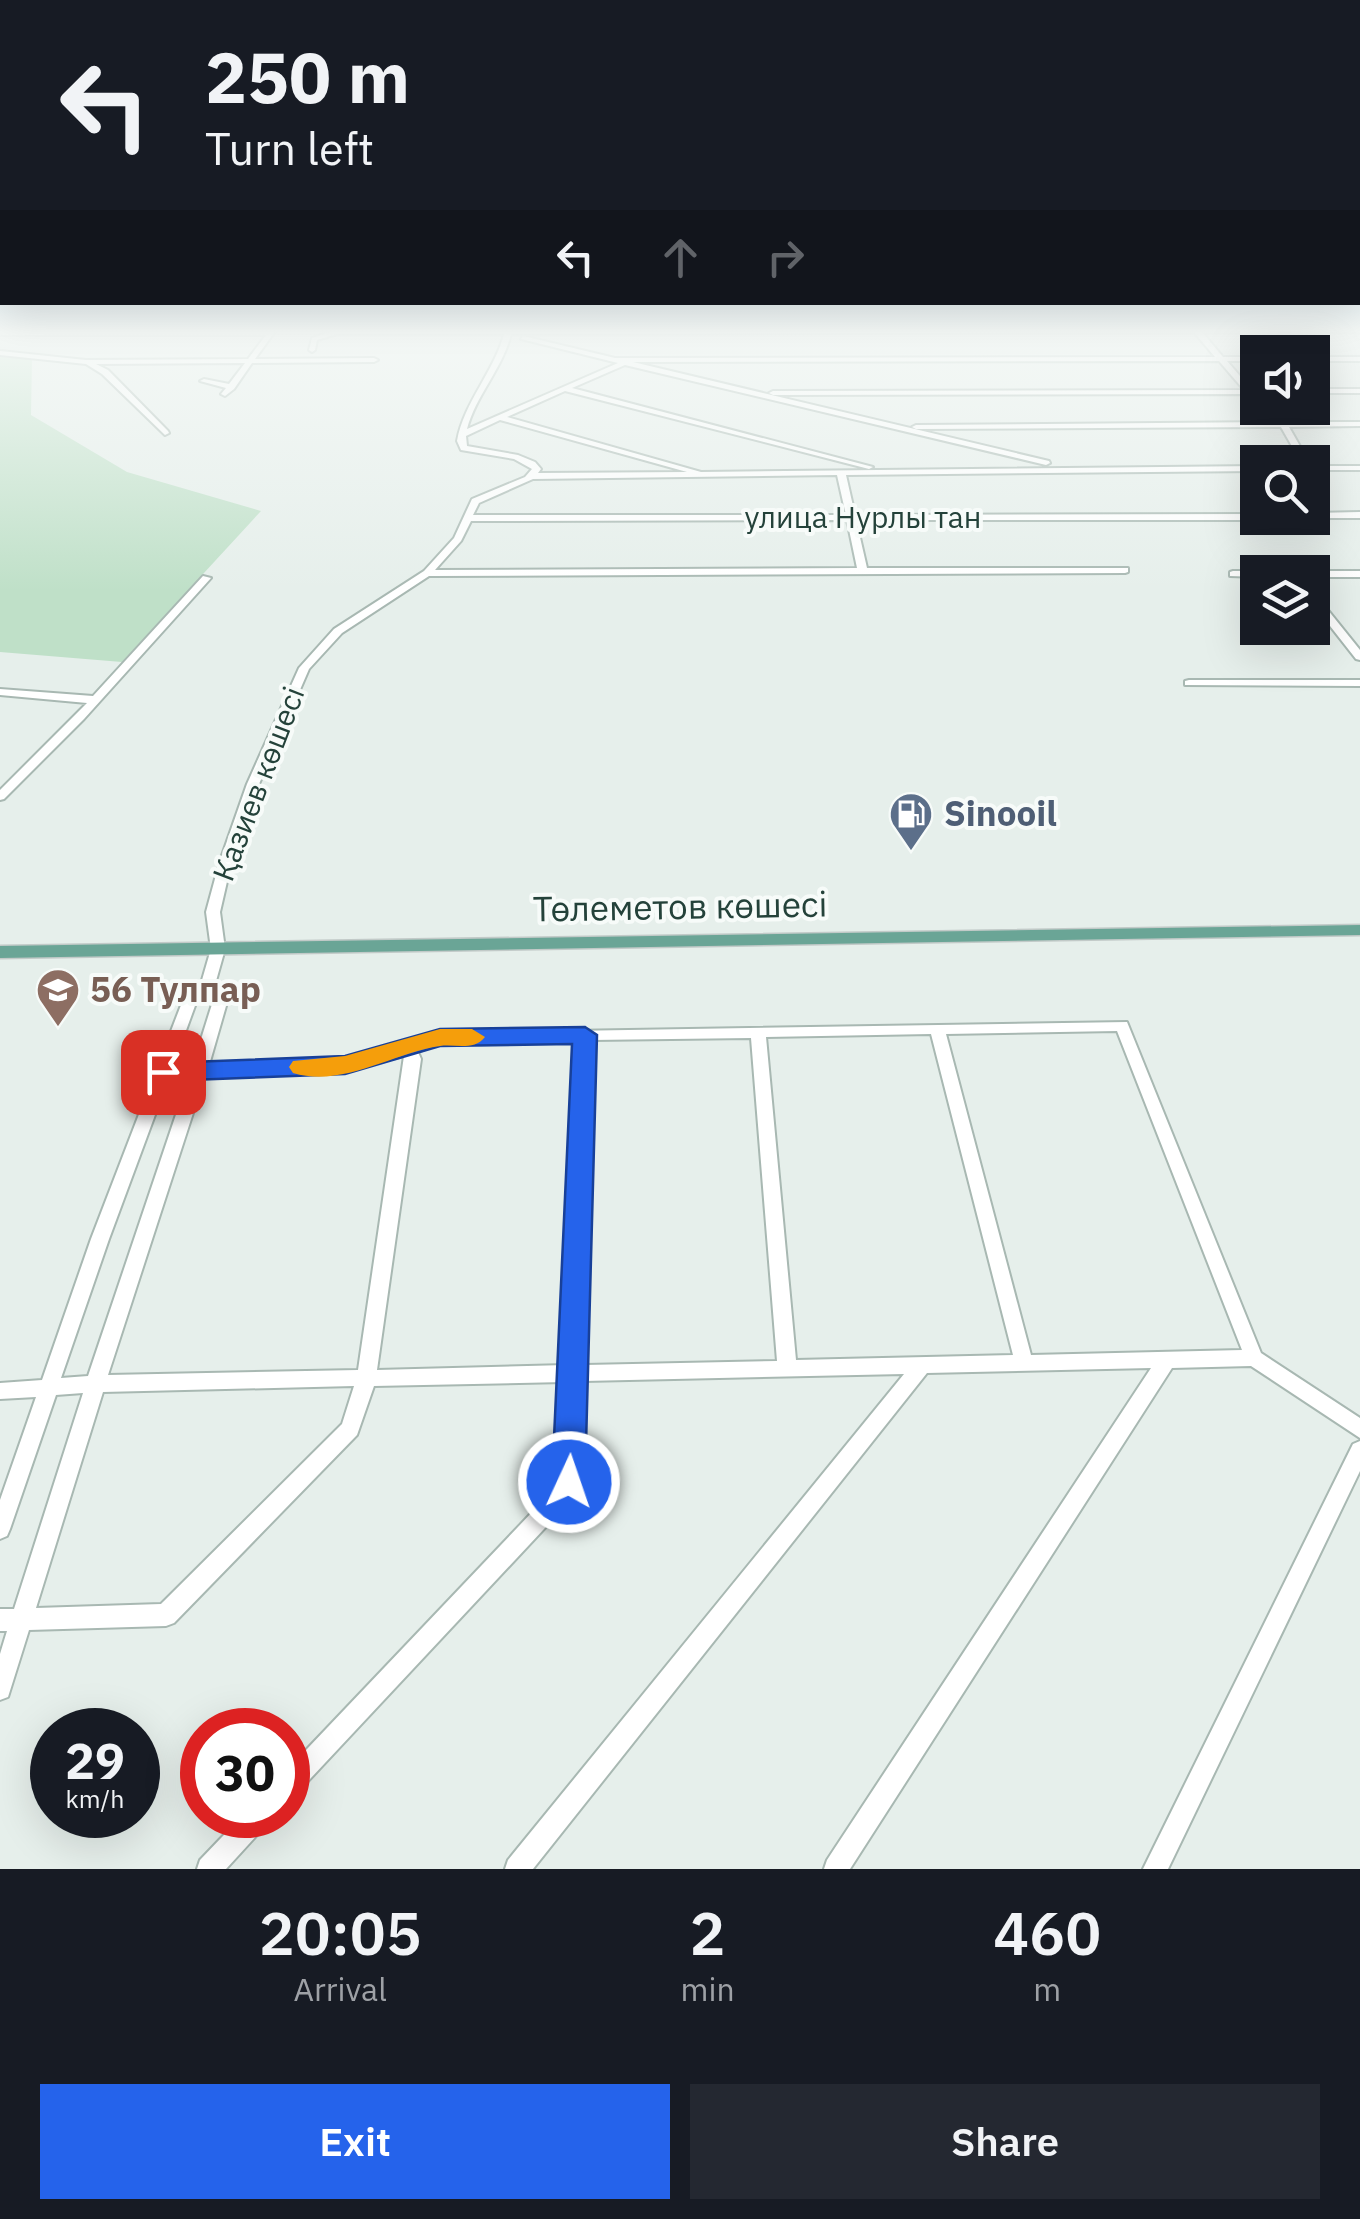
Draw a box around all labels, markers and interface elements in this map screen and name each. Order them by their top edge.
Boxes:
text: 250 m [205,31,410,122]
icon: left [40,40,170,170]
text: Turn left [205,119,374,177]
icon: left [548,230,603,285]
icon: ahead [653,230,708,285]
icon: right [758,230,813,285]
map controls [1240,335,1330,645]
button: sound [1240,335,1330,425]
button: search [1240,445,1330,535]
street label: улица Нурлы тан [745,497,981,536]
button: layers [1240,555,1330,645]
street label: Қазиев көшесі [203,681,312,886]
place label: Sinooil [944,790,1057,836]
fuel station icon: Sinooil [888,791,934,852]
street label: Төлеметов көшесі [532,880,828,932]
place label: 56 Тулпар [90,966,261,1012]
school or university icon: 56 Тулпар [35,967,81,1028]
pin [121,1030,206,1115]
icon: arrive [136,1045,191,1100]
position arrow [517,1430,621,1534]
speed limit sign: 30 [180,1708,310,1838]
text: 29 [65,1728,125,1793]
text: km/h [66,1782,124,1815]
text: 20:05 [259,1893,422,1972]
text: 2 [690,1893,726,1972]
text: 460 [993,1893,1101,1972]
text: Arrival [294,1968,387,2010]
text: min [680,1968,735,2010]
text: m [1033,1968,1061,2010]
button: Exit [40,2084,670,2199]
button: Share [690,2084,1320,2199]

